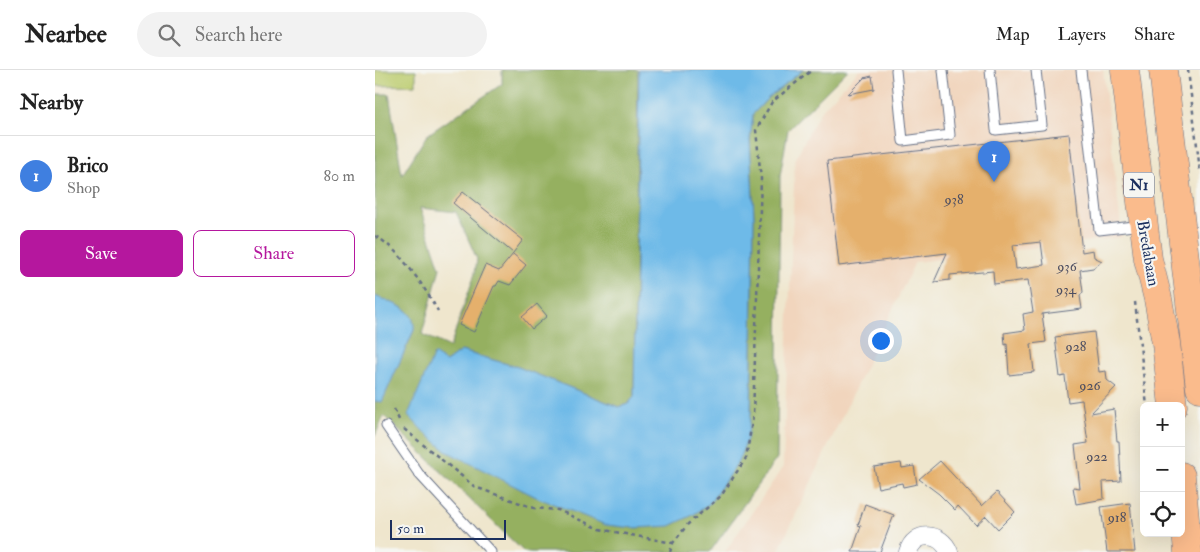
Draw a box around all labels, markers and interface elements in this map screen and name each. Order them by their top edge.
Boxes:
search box [137,12,487,57]
text: Nearbee [25,19,107,50]
icon: search [155,21,183,49]
text: Search here [195,23,282,47]
text: Map [996,23,1030,46]
text: Layers [1058,23,1106,46]
text: Share [1134,23,1175,46]
text: Nearby [20,89,83,116]
pin: 1 [978,141,1010,182]
text: Brico [67,154,108,178]
text: 1 [33,166,39,186]
text: 80 m [324,166,355,186]
road number: N1 [1124,172,1154,198]
text: Shop [67,178,100,198]
house number: 938 [943,191,964,208]
street label: Bredabaan [1132,219,1164,288]
button: Save [20,230,183,277]
button: Share [193,230,355,277]
house number: 936 [1056,258,1078,275]
house number: 934 [1055,281,1077,298]
your location [868,328,894,354]
house number: 928 [1065,338,1087,355]
house number: 926 [1078,377,1102,394]
map controls [1140,402,1185,537]
button: + [1140,402,1185,447]
button: − [1140,447,1185,492]
house number: 922 [1085,448,1108,465]
button: locate [1140,492,1185,537]
house number: 918 [1107,509,1127,526]
scale bar [390,517,506,540]
text: 50 m [397,520,424,537]

